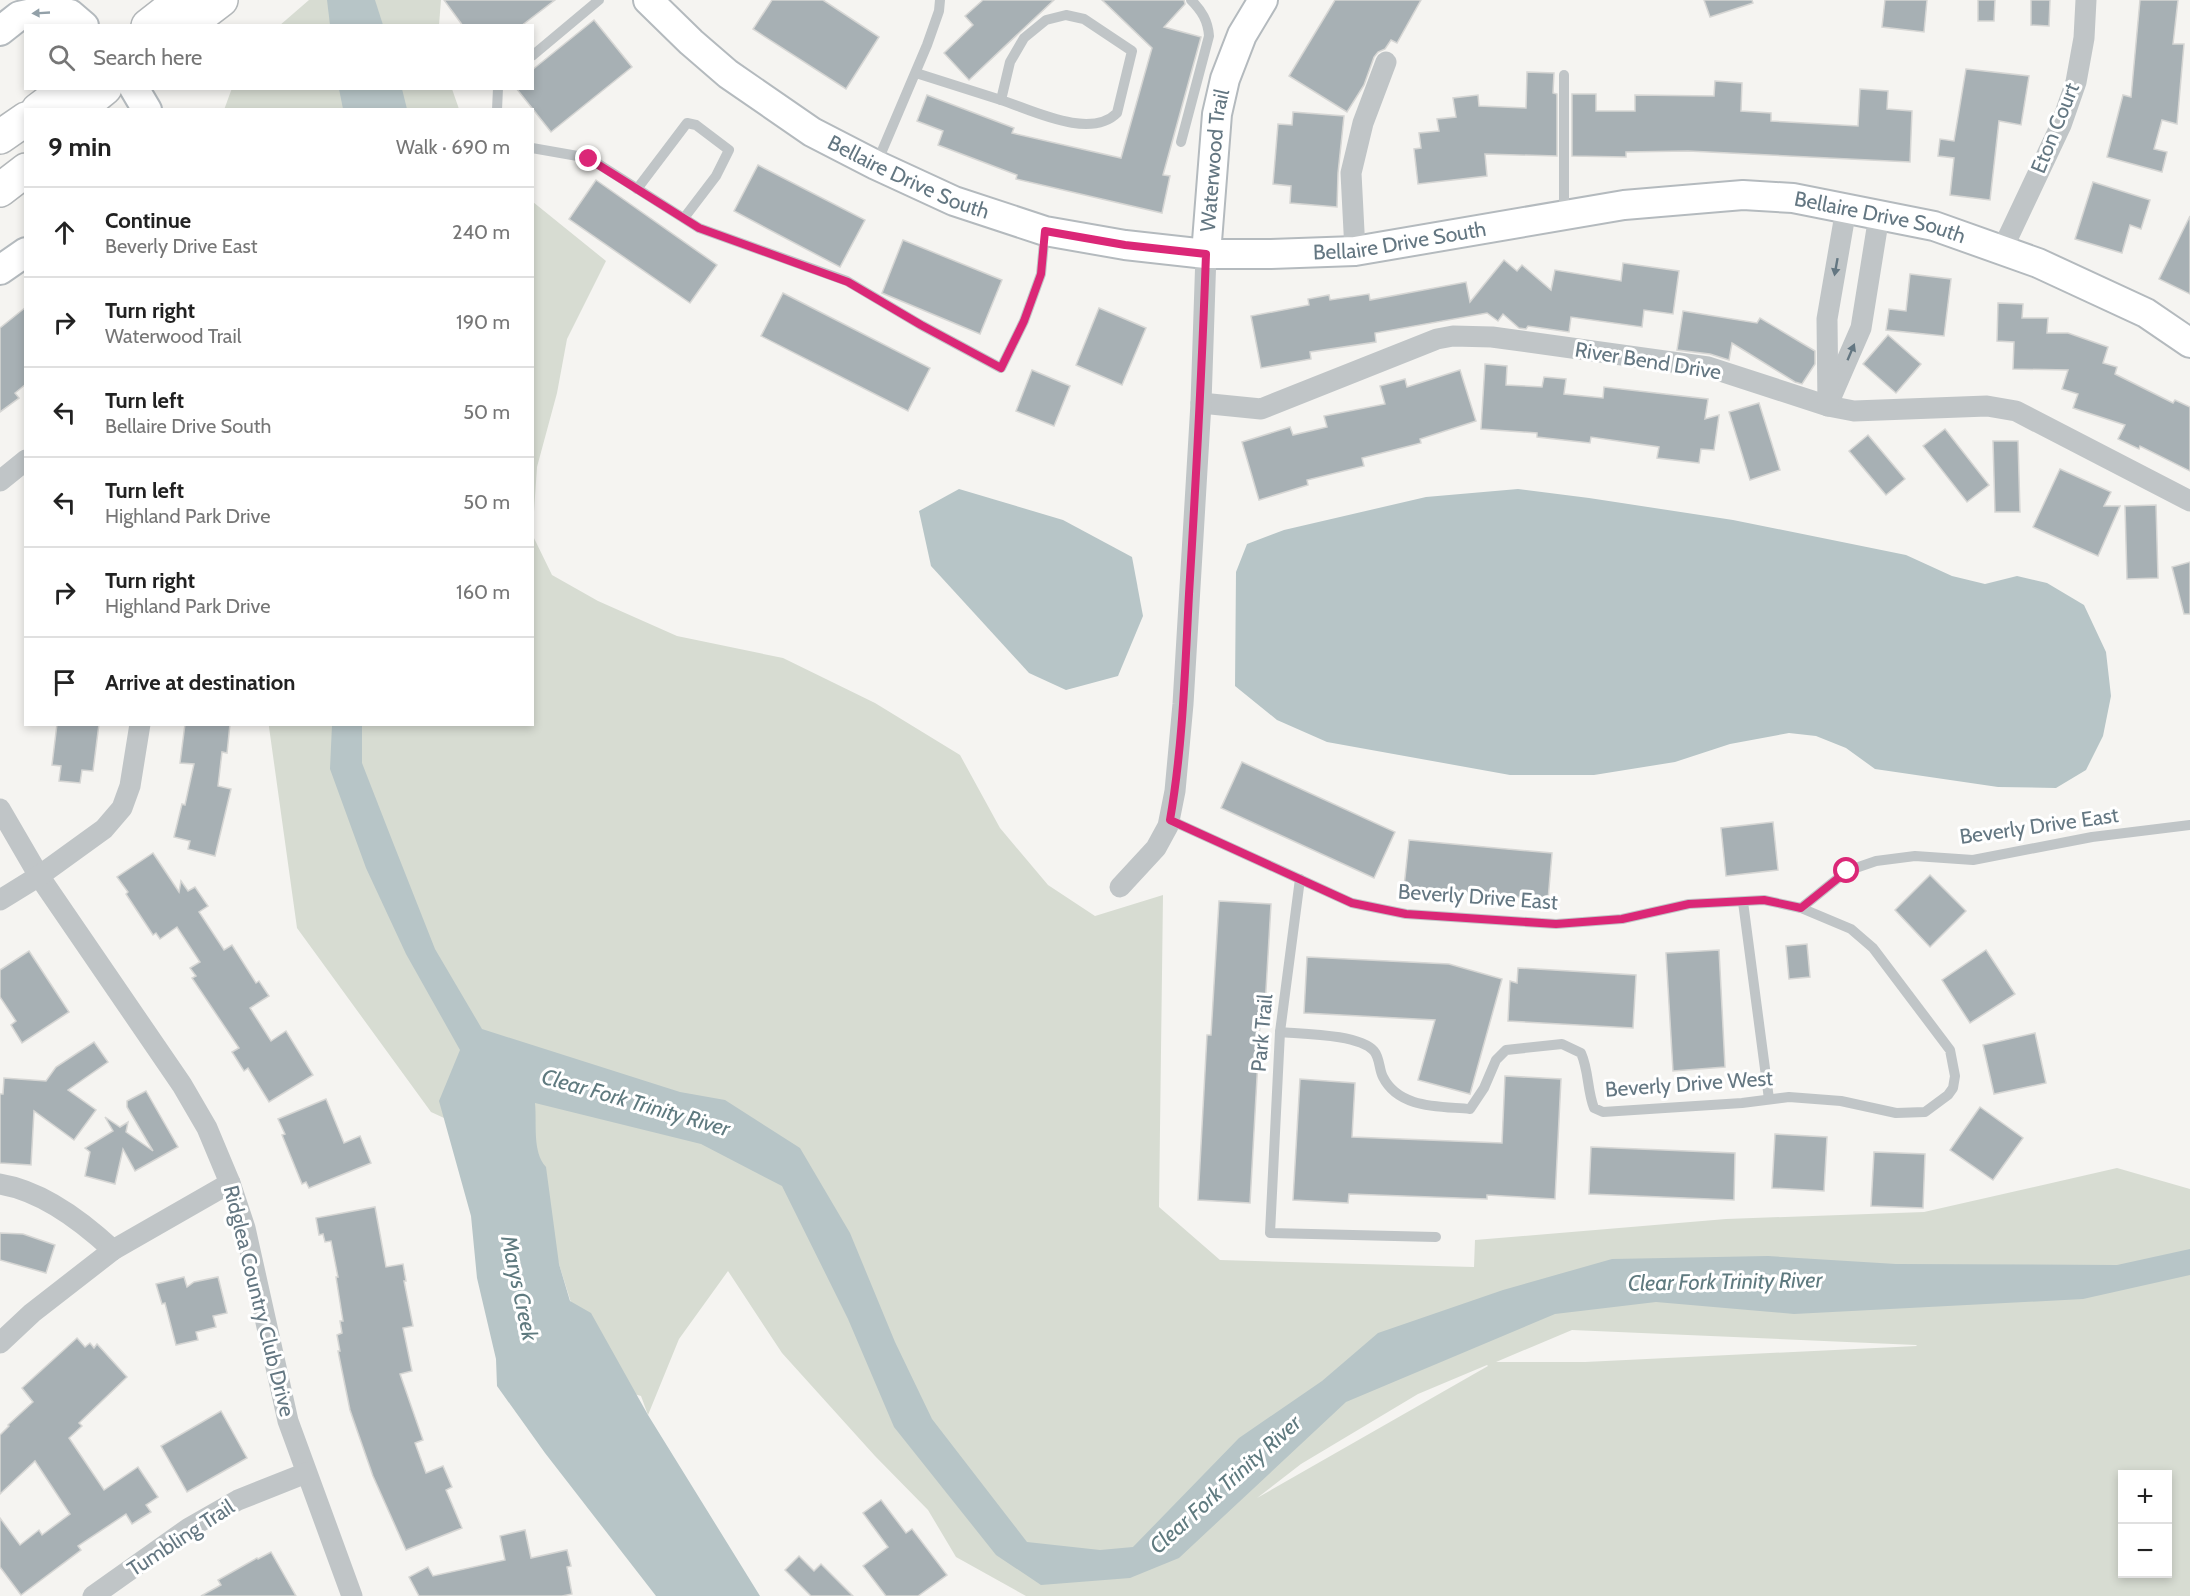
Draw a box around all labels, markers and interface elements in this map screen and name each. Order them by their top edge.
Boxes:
one-way arrow [32,8,51,17]
search box [24,24,534,90]
icon: search [45,41,78,74]
text: Search here [93,44,202,71]
street label: Eton Court [2025,79,2084,177]
street label: Waterwood Trail [1195,86,1234,233]
street label: Bellaire Drive South [824,129,993,224]
text: 9 min [48,131,112,163]
text: Walk · 690 m [396,135,510,159]
route end [575,145,601,171]
street label: Bellaire Drive South [1792,186,1969,248]
text: Continue [105,207,191,234]
icon: ahead [48,216,81,249]
street label: Bellaire Drive South [1313,216,1488,264]
text: 240 m [452,220,510,244]
text: Beverly Drive East [105,234,258,258]
one-way arrow [1832,257,1841,276]
text: Turn right [105,297,195,324]
icon: right [48,306,81,339]
text: 190 m [456,310,510,334]
text: Waterwood Trail [105,324,241,348]
street label: River Bend Drive [1573,337,1723,384]
one-way arrow [1847,343,1856,361]
text: Turn left [105,387,184,414]
icon: left [48,396,81,429]
text: 50 m [463,400,510,424]
text: Bellaire Drive South [105,414,271,438]
text: Turn left [105,477,184,504]
icon: left [48,486,81,519]
text: 50 m [463,490,510,514]
text: Highland Park Drive [105,504,270,528]
text: Turn right [105,567,195,594]
icon: right [48,576,81,609]
text: 160 m [456,580,510,604]
text: Highland Park Drive [105,594,270,618]
icon: arrive [48,666,81,699]
text: Arrive at destination [105,669,295,696]
street label: Beverly Drive East [1958,802,2120,849]
route start [1833,857,1859,883]
street label: Beverly Drive East [1397,878,1559,915]
street label: Park Trail [1246,993,1277,1073]
water label: Clear Fork Trinity River [539,1063,734,1143]
street label: Beverly Drive West [1604,1065,1774,1102]
street label: Ridglea Country Club Drive [219,1183,300,1419]
water label: Marys Creek [495,1232,544,1344]
water label: Clear Fork Trinity River [1628,1266,1824,1297]
water label: Clear Fork Trinity River [1144,1408,1308,1559]
map controls [2118,1470,2172,1578]
button: + [2118,1470,2172,1524]
street label: Tumbling Trail [123,1494,239,1581]
button: − [2118,1524,2172,1578]

